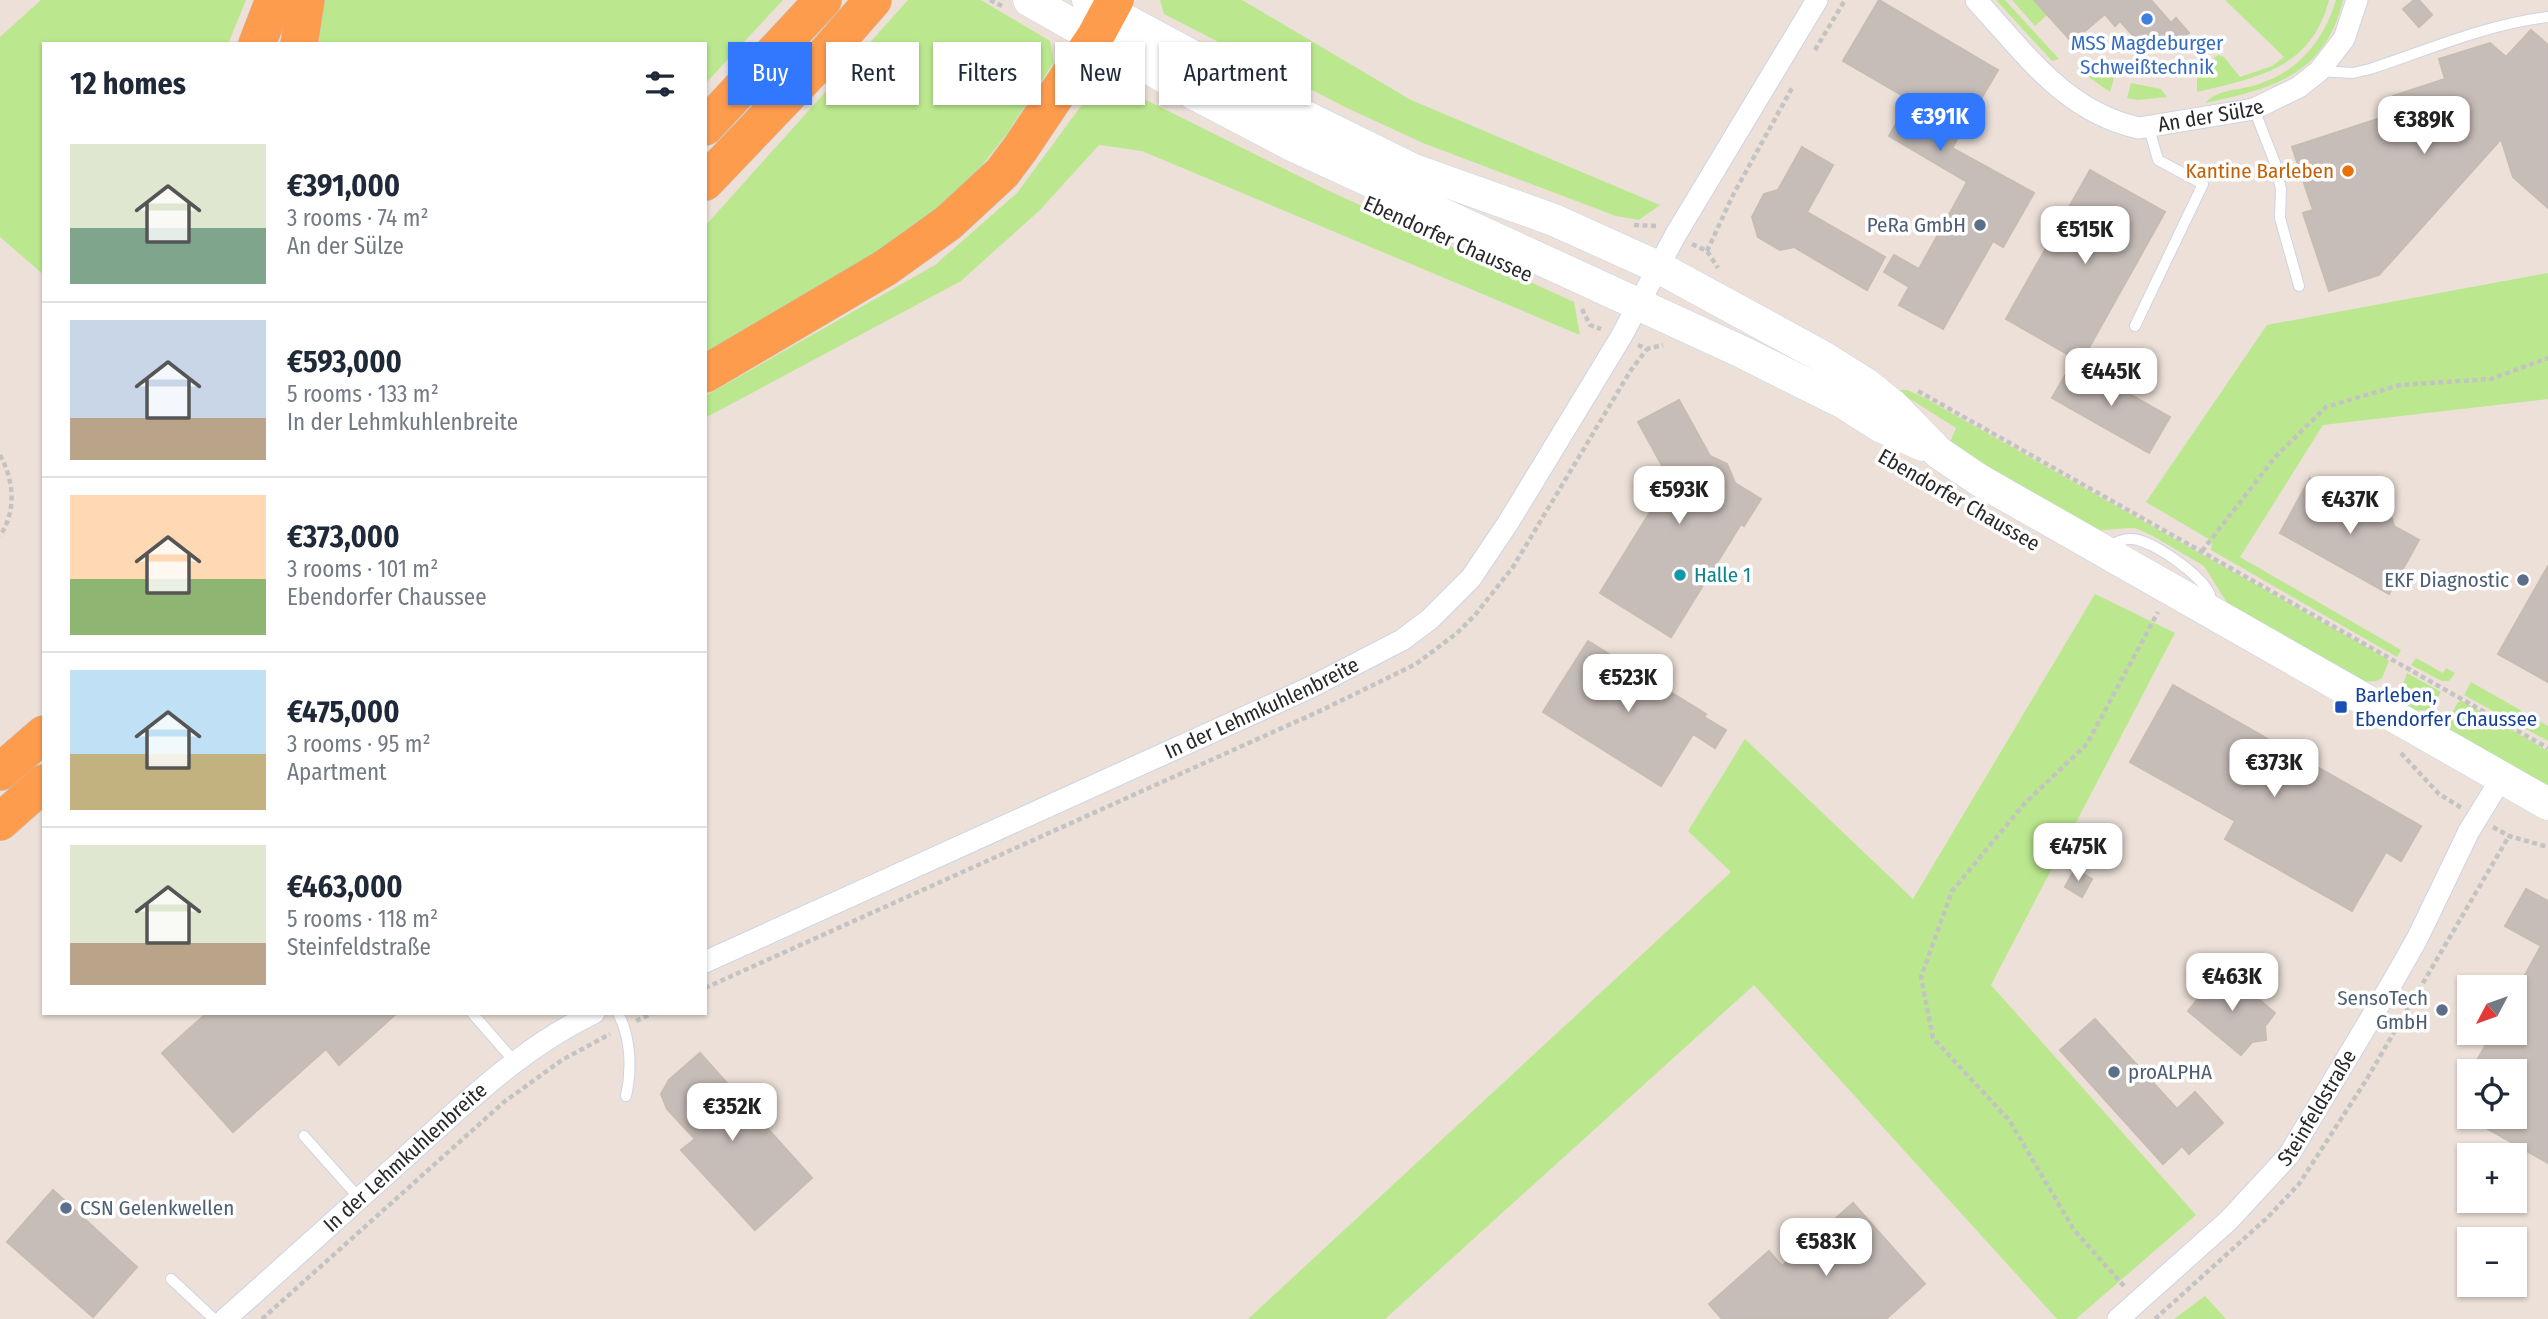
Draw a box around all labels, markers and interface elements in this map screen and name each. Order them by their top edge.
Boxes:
marker: MSS Magdeburger Schweißtechnik [2139,11,2155,27]
place label: MSS Magdeburger Schweißtechnik [2071,30,2224,80]
chip: Buy [728,42,812,105]
chip: Rent [826,42,919,105]
chip: Filters [933,42,1041,105]
chip: New [1055,42,1145,105]
chip: Apartment [1159,42,1311,105]
icon: filters [641,65,679,103]
text: 12 homes [70,66,186,102]
street label: An der Sülze [2156,93,2268,138]
pin: €391K [1891,94,1989,153]
pin: €389K [2375,96,2473,156]
text: €391K [1911,102,1969,130]
text: €389K [2394,105,2454,133]
place label: Kantine Barleben [2186,158,2334,184]
marker: Kantine Barleben [2340,163,2356,179]
text: €391,000 [287,168,400,204]
icon: home [126,172,210,256]
street label: Ebendorfer Chaussee [1359,190,1537,288]
text: 3 rooms · 74 m² [287,204,429,232]
pin: €515K [2036,206,2134,266]
place label: PeRa GmbH [1867,212,1966,238]
text: €515K [2057,215,2113,243]
marker: PeRa GmbH [1972,217,1988,233]
text: An der Sülze [287,232,404,260]
text: €593,000 [287,344,402,380]
icon: home [126,348,210,432]
pin: €445K [2062,348,2160,408]
text: €445K [2081,357,2141,385]
text: 5 rooms · 133 m² [287,380,439,408]
text: In der Lehmkuhlenbreite [287,408,518,436]
street label: Ebendorfer Chaussee [1874,443,2044,557]
pin: €593K [1630,466,1728,526]
text: €593K [1650,475,1708,503]
pin: €437K [2301,476,2399,536]
text: €437K [2321,485,2379,513]
text: €373,000 [287,519,400,555]
icon: home [126,523,210,607]
text: 3 rooms · 101 m² [287,555,438,583]
place label: Halle 1 [1694,562,1751,588]
marker: Halle 1 [1672,567,1688,583]
place label: EKF Diagnostic [2384,567,2509,593]
marker: EKF Diagnostic [2515,572,2531,588]
text: Ebendorfer Chaussee [287,583,487,611]
street label: In der Lehmkuhlenbreite [1161,652,1363,765]
pin: €523K [1579,654,1677,714]
text: €523K [1599,663,1657,691]
place label: Barleben, Ebendorfer Chaussee [2355,682,2537,732]
text: €475,000 [287,694,400,730]
icon: home [126,698,210,782]
marker: Barleben, Ebendorfer Chaussee [2333,699,2349,715]
text: 3 rooms · 95 m² [287,730,431,758]
pin: €373K [2225,740,2323,799]
text: €373K [2245,748,2303,776]
text: Apartment [287,758,387,786]
pin: €475K [2029,824,2127,883]
text: €475K [2049,832,2107,860]
text: €463,000 [287,869,403,905]
icon: home [126,873,210,957]
text: 5 rooms · 118 m² [287,905,438,933]
text: Steinfeldstraße [287,933,431,961]
pin: €463K [2183,954,2281,1013]
text: €463K [2202,962,2262,990]
north arrow [2457,975,2527,1045]
map controls [2457,975,2527,1297]
place label: SensoTech GmbH [2337,985,2428,1035]
marker: SensoTech GmbH [2434,1002,2450,1018]
street label: Steinfeldstraße [2272,1045,2362,1172]
place label: proALPHA [2128,1059,2212,1085]
button: locate [2457,1059,2527,1129]
marker: proALPHA [2106,1064,2122,1080]
street label: In der Lehmkuhlenbreite [318,1077,492,1238]
pin: €352K [683,1084,781,1143]
text: €352K [703,1092,761,1120]
button: + [2457,1143,2527,1213]
place label: CSN Gelenkwellen [80,1195,234,1221]
marker: CSN Gelenkwellen [58,1200,74,1216]
pin: €583K [1777,1218,1875,1278]
text: €583K [1796,1227,1856,1255]
button: − [2457,1227,2527,1297]

